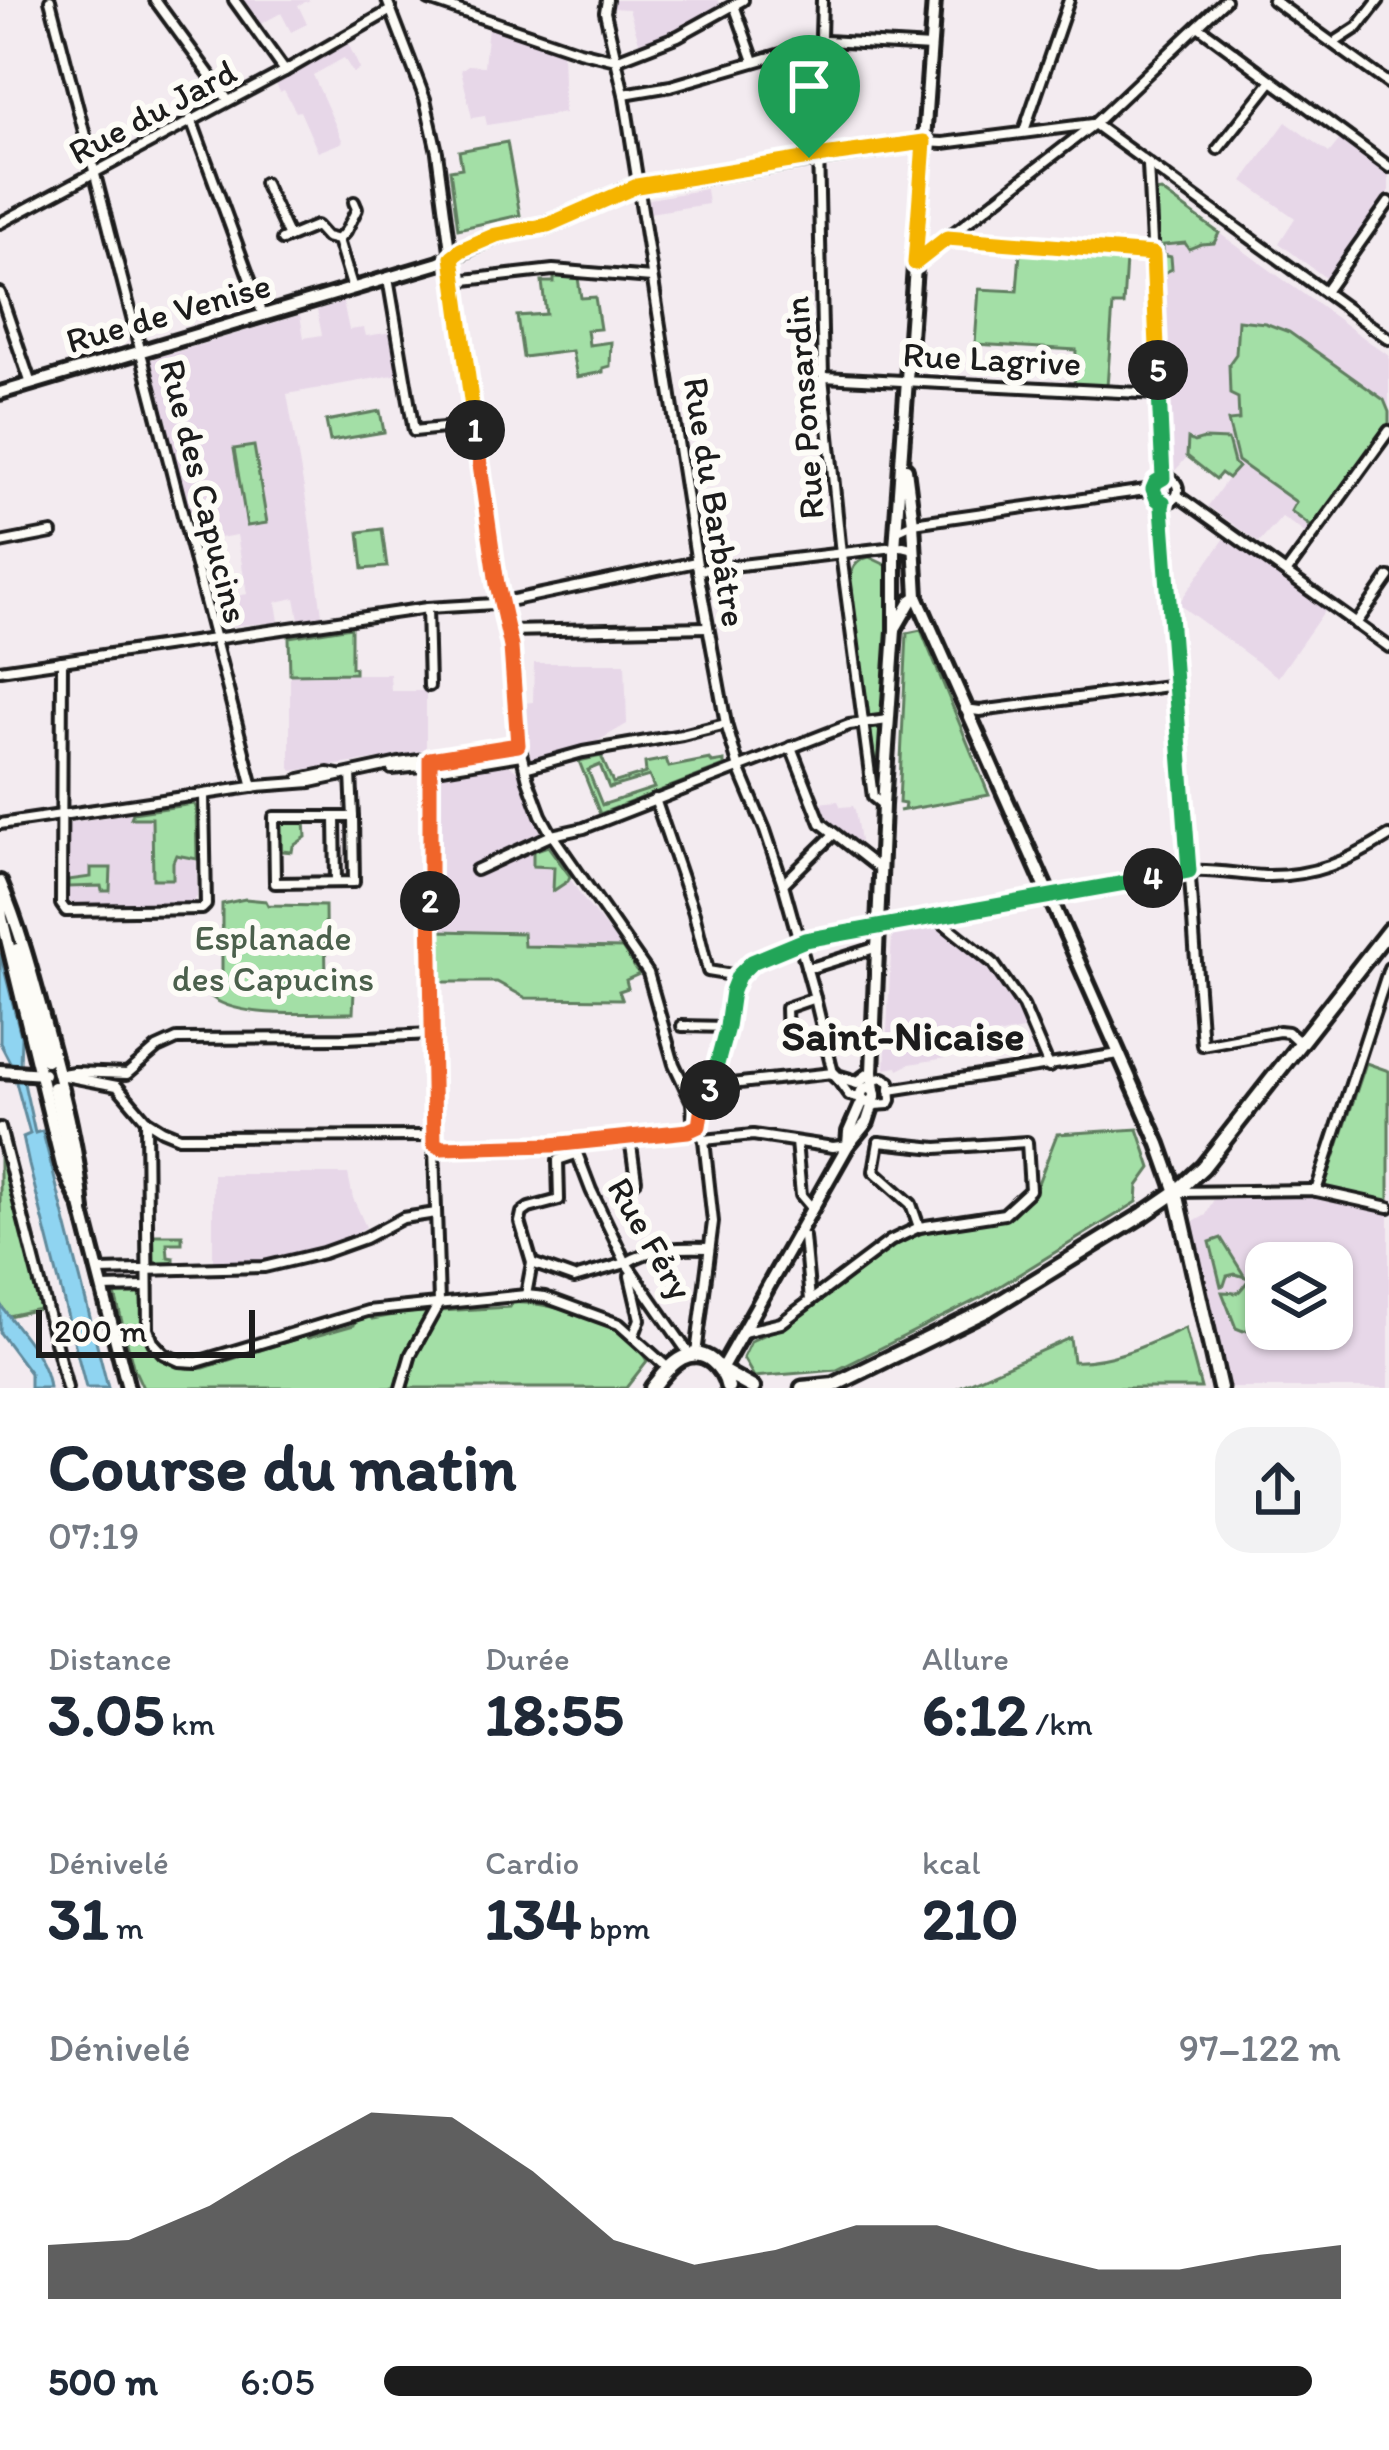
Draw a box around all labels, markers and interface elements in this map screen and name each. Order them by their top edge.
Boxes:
pin [758,35,860,158]
street label: Rue du Jard [61,49,244,174]
icon: arrive [776,53,842,119]
street label: Rue de Venise [61,263,275,362]
street label: Rue Ponsardin [774,295,833,521]
street label: Rue Lagrive [902,332,1082,385]
pin: 5 [1128,340,1188,400]
text: 5 [1149,350,1167,389]
street label: Rue des Capucins [151,355,258,627]
street label: Rue du Barbâtre [675,374,756,630]
pin: 1 [445,400,505,460]
text: 1 [467,410,483,449]
pin: 4 [1123,848,1183,908]
text: 4 [1143,858,1163,897]
pin: 2 [400,871,460,931]
text: 2 [421,881,439,920]
park label: Esplanade des Capucins [172,916,374,1000]
district label: Saint-Nicaise [782,1010,1024,1061]
pin: 3 [680,1060,740,1120]
text: 3 [701,1070,719,1109]
street label: Rue Féry [598,1170,703,1307]
map controls [1245,1242,1353,1350]
button: layers [1245,1242,1353,1350]
scale bar [36,1304,255,1357]
text: 200 m [54,1311,147,1350]
text: Course du matin [48,1427,517,1507]
button: share [1215,1427,1341,1553]
text: 07:19 [48,1512,139,1559]
text: Distance [48,1639,172,1678]
text: Durée [485,1639,570,1678]
text: Allure [922,1639,1009,1678]
text: 3.05 [48,1678,164,1750]
text: 18:55 [485,1678,623,1750]
text: 6:12 [922,1678,1028,1750]
text: km [164,1704,215,1743]
text: /km [1028,1704,1093,1743]
text: Dénivelé [48,1843,169,1882]
text: Cardio [485,1843,579,1882]
text: kcal [922,1843,981,1882]
text: 31 [48,1882,109,1954]
text: 134 [485,1882,582,1954]
text: 210 [922,1882,1018,1954]
text: m [109,1908,144,1947]
text: bpm [582,1908,650,1947]
text: Dénivelé [48,2024,191,2071]
text: 97–122 m [1179,2024,1341,2071]
text: 500 m [48,2358,158,2405]
text: 6:05 [240,2358,315,2405]

